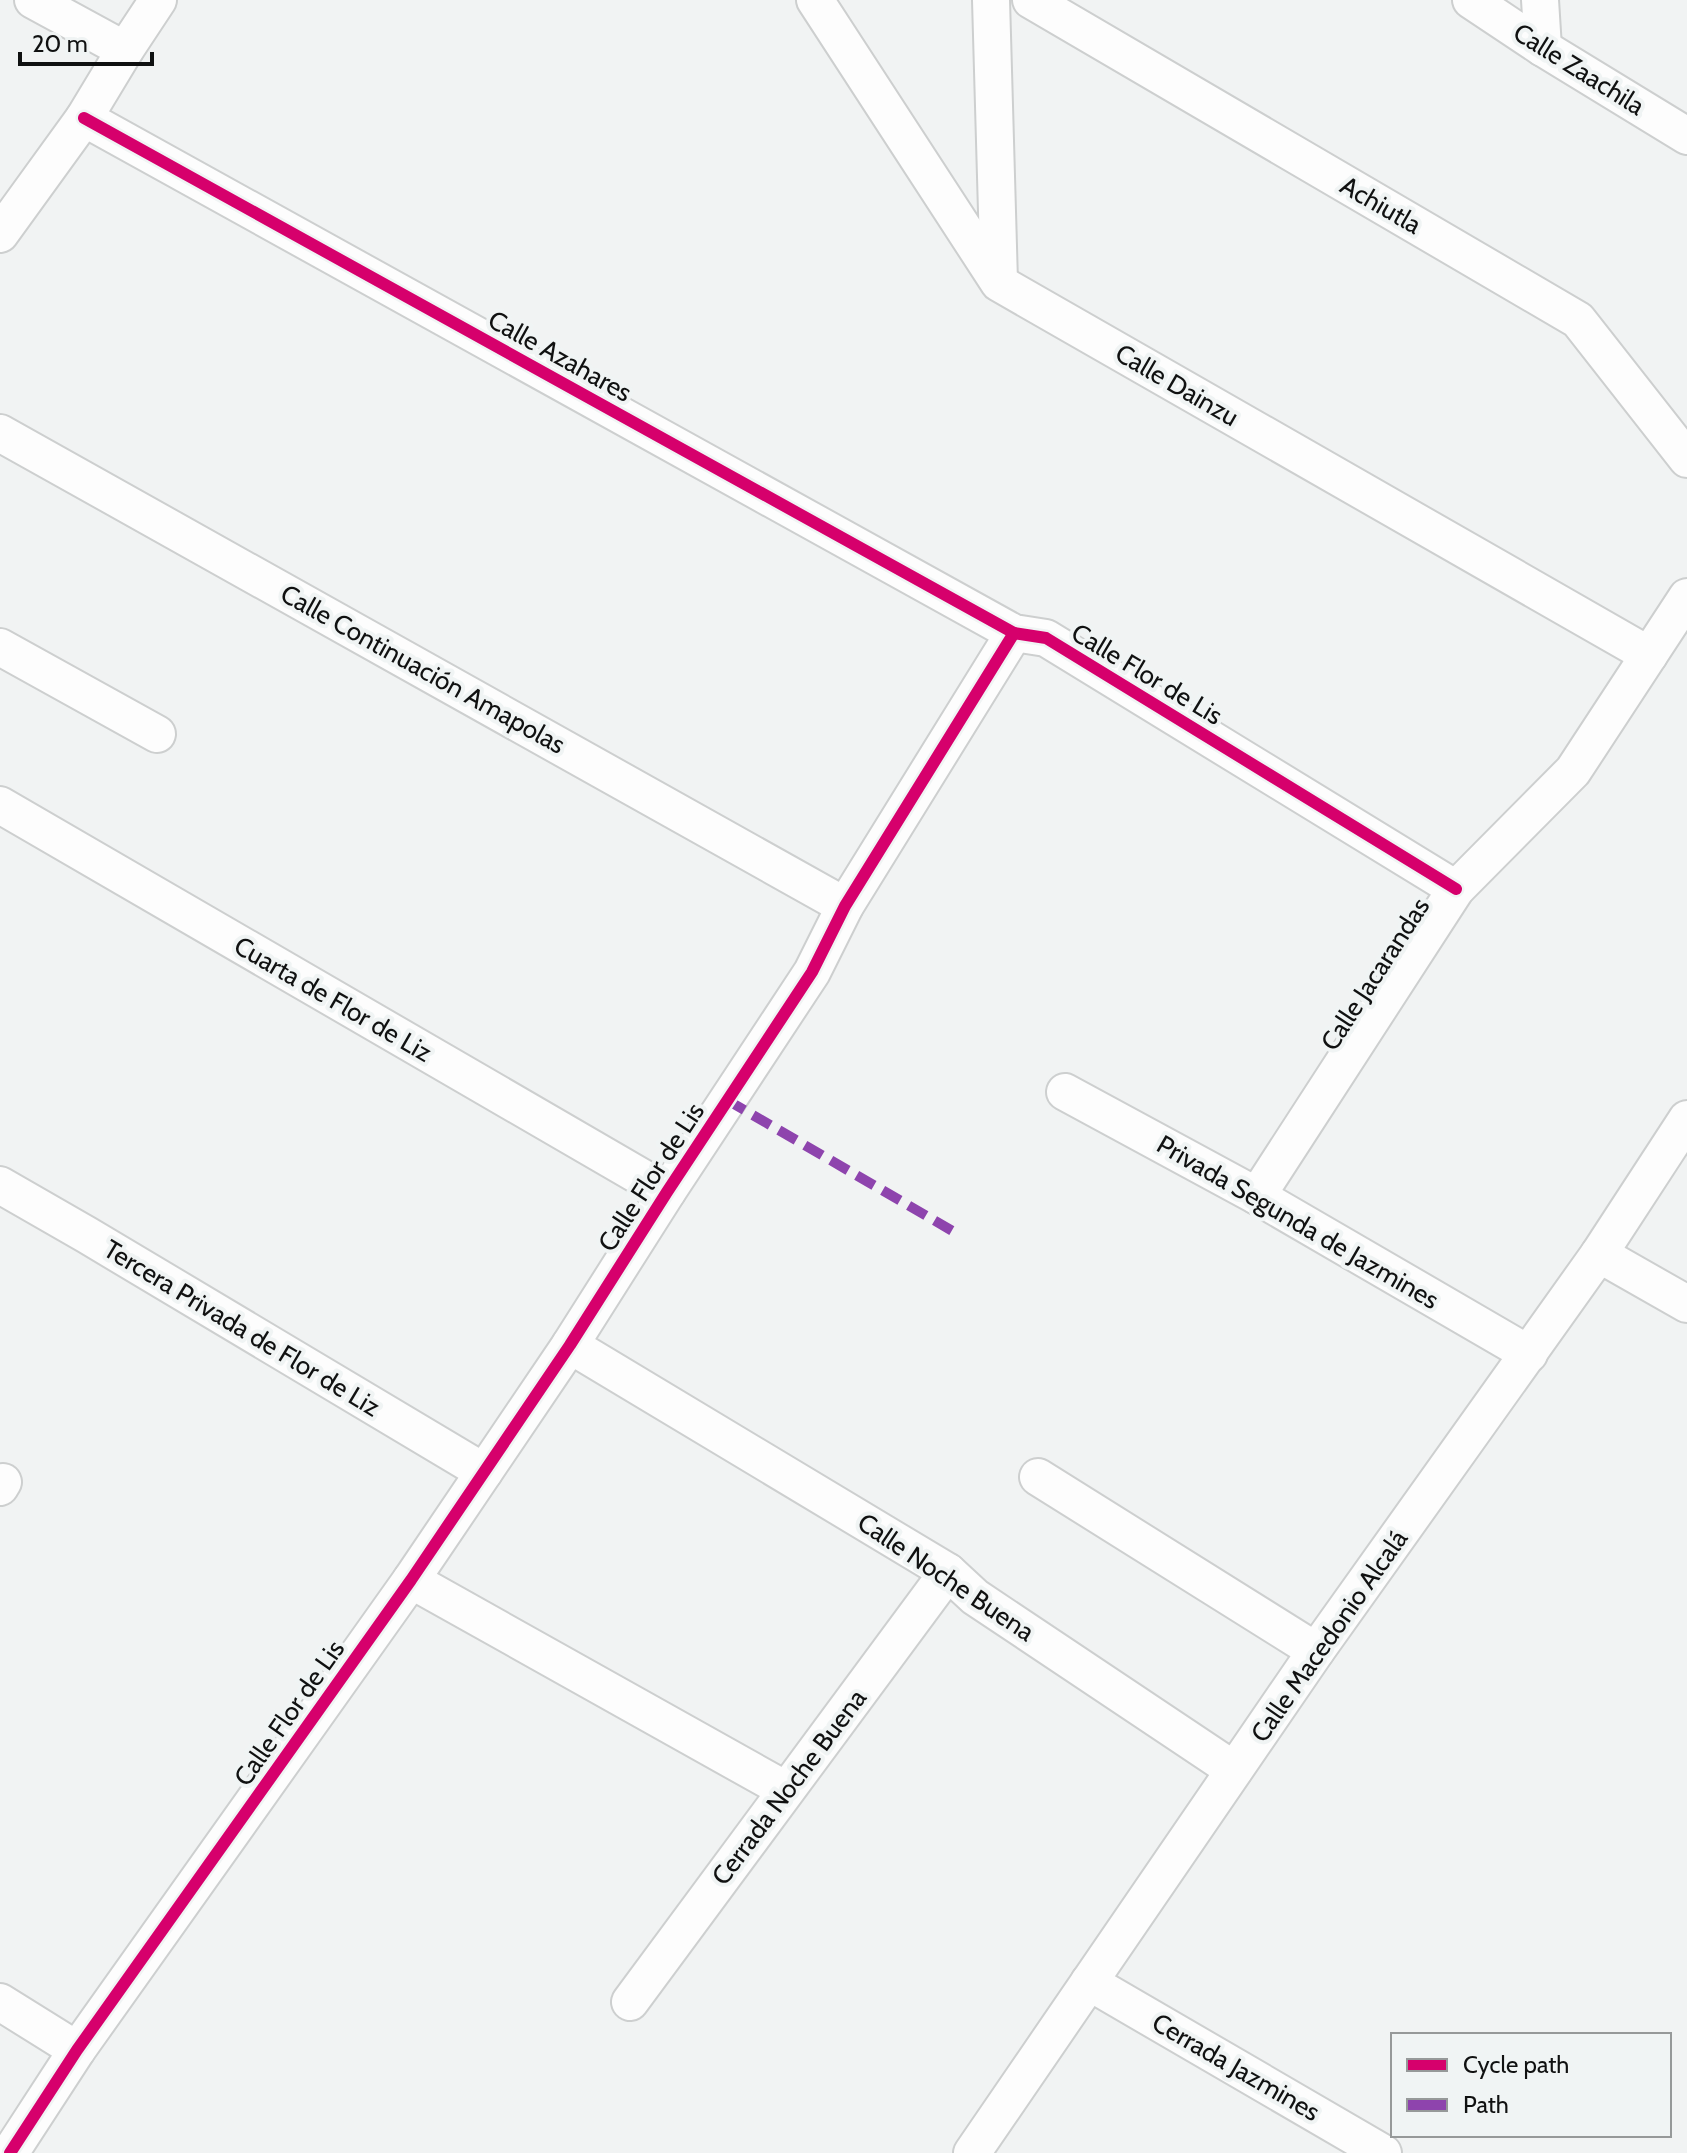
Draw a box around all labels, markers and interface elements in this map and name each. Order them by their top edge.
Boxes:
scale bar [20,16,152,66]
street label: Calle Zaachila [1507,16,1651,122]
text: 20 m [32,29,88,58]
street label: Achiutla [1335,169,1428,241]
street label: Calle Azahares [483,303,638,409]
street label: Calle Dainzu [1110,337,1244,433]
street label: Calle Continuación Amapolas [275,577,571,761]
street label: Calle Flor de Lis [1066,616,1229,732]
street label: Calle Jacarandas [1314,891,1436,1056]
street label: Cuarta de Flor de Liz [228,929,438,1069]
street label: Calle Flor de Lis [591,1097,711,1257]
street label: Privada Segunda de Jazmines [1151,1128,1445,1316]
street label: Tercera Privada de Flor de Liz [98,1233,386,1423]
street label: Calle Noche Buena [851,1506,1041,1648]
street label: Calle Macedonio Alcalá [1244,1523,1415,1748]
street label: Calle Flor de Lis [227,1634,351,1792]
street label: Cerrada Noche Buena [705,1682,873,1891]
street label: Cerrada Jazmines [1146,2006,1326,2128]
legend [1391,2033,1671,2137]
text: Cycle path [1463,2050,1569,2079]
text: Path [1463,2090,1509,2119]

